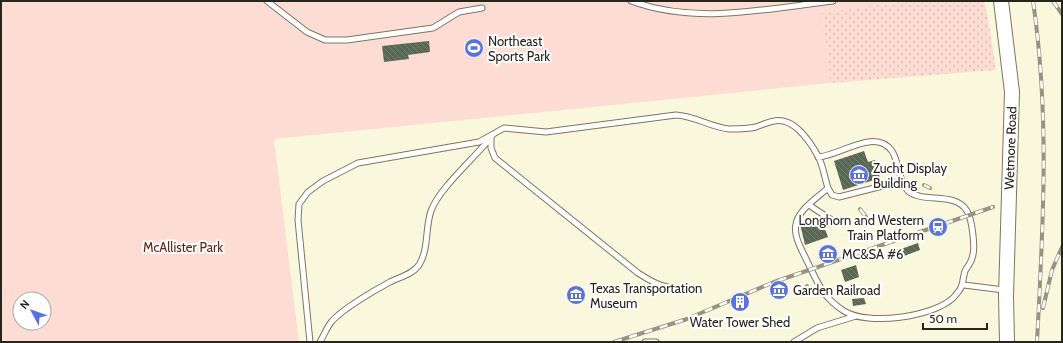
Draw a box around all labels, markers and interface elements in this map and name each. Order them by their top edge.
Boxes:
place label: Northeast Sports Park [488,33,550,64]
sports icon: Northeast Sports Park [463,37,485,59]
street label: Wetmore Road [1001,106,1019,190]
place label: Zucht Display Building [873,160,947,191]
museum icon: Zucht Display Building [848,164,870,186]
place label: Longhorn and Western Train Platform [798,212,924,243]
station icon: Longhorn and Western Train Platform [927,216,949,238]
park label: McAllister Park [143,239,223,255]
museum icon: MC&SA #6 [817,243,839,265]
place label: MC&SA #6 [842,246,904,262]
museum icon: Garden Railroad [768,279,790,301]
place label: Texas Transportation Museum [590,280,702,311]
place label: Garden Railroad [793,282,880,298]
museum icon: Texas Transportation Museum [565,284,587,306]
north arrow [12,291,52,331]
building icon: Water Tower Shed [729,291,751,313]
text: N [17,297,32,312]
scale bar [923,305,987,331]
text: 50 m [929,311,957,326]
place label: Water Tower Shed [690,314,790,330]

